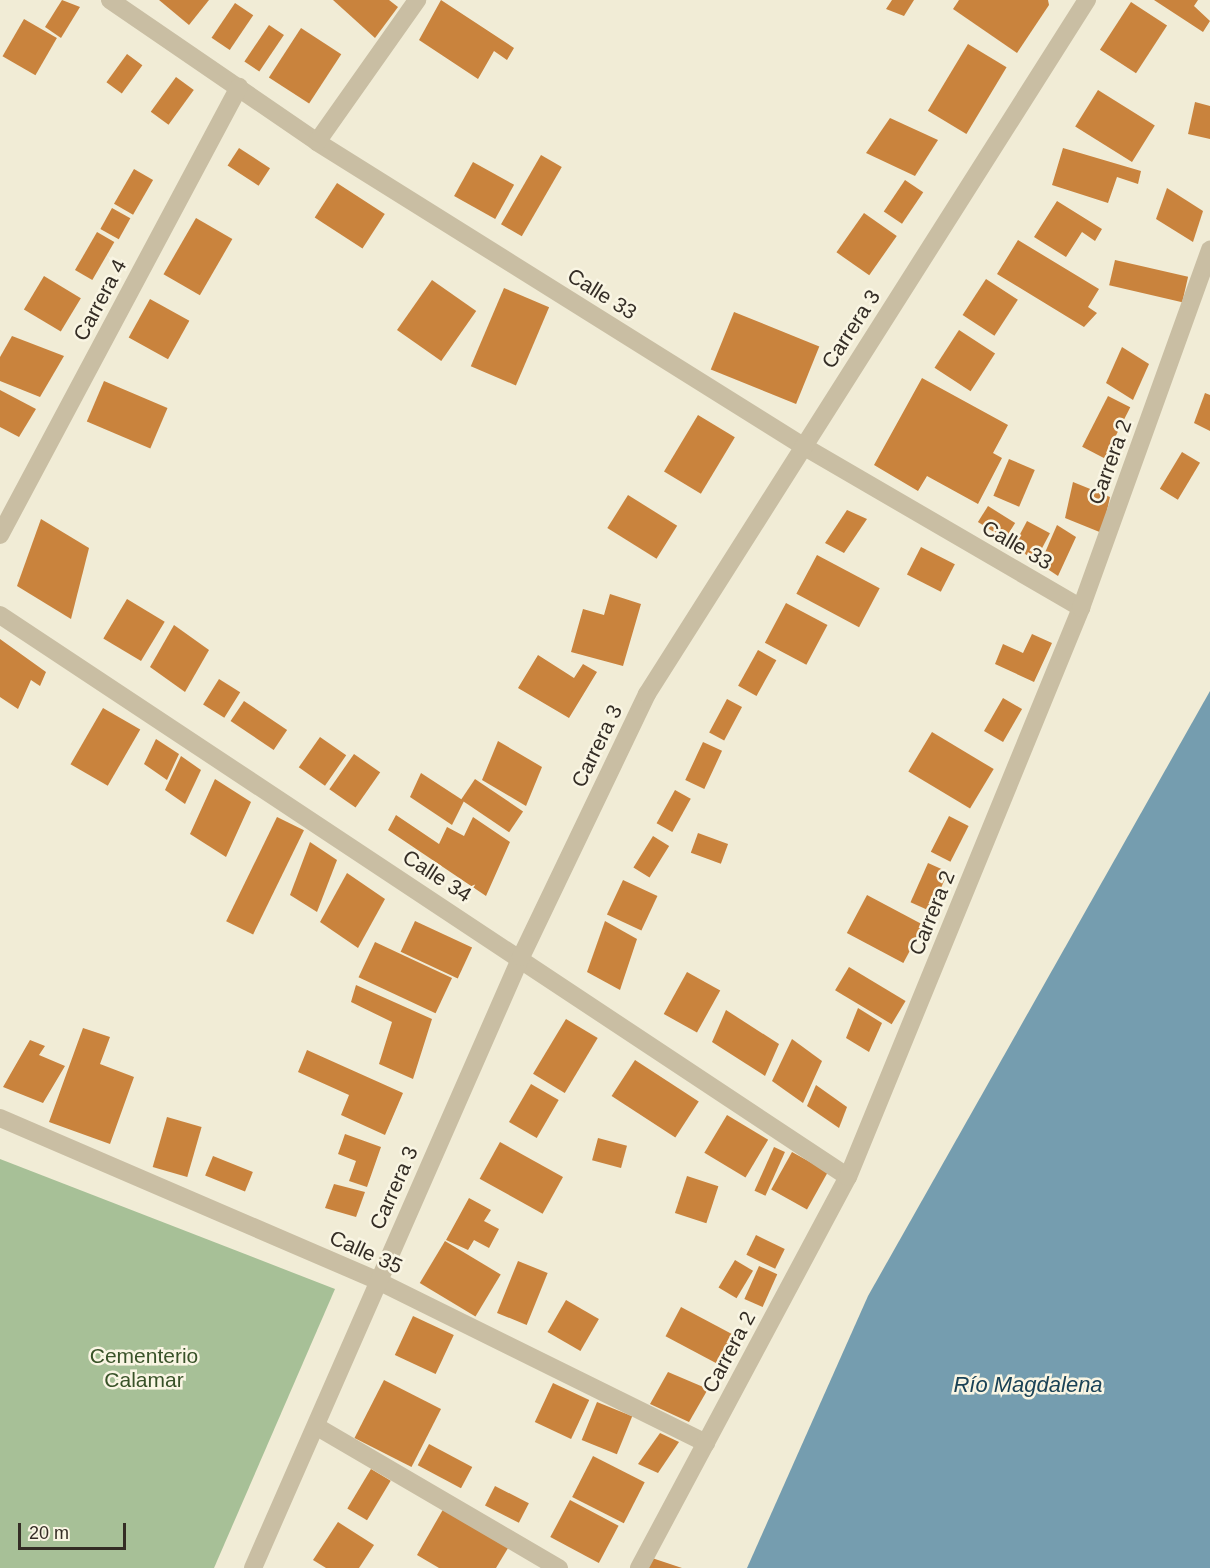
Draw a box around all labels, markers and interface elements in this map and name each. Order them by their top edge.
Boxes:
street label: Carrera 4 [68,255,132,345]
street label: Calle 33 [563,263,641,325]
street label: Carrera 3 [816,285,886,373]
street label: Carrera 2 [1083,416,1137,508]
street label: Calle 33 [977,515,1057,575]
street label: Carrera 3 [566,701,628,791]
street label: Calle 34 [398,844,476,908]
street label: Carrera 2 [904,867,960,959]
street label: Carrera 3 [364,1142,424,1234]
street label: Calle 35 [326,1225,406,1279]
street label: Carrera 2 [697,1307,761,1397]
park label: Cementerio Calamar [90,1343,198,1393]
water label: Río Magdalena [953,1372,1103,1398]
scale bar [21,1511,129,1549]
text: 20 m [29,1523,69,1543]

